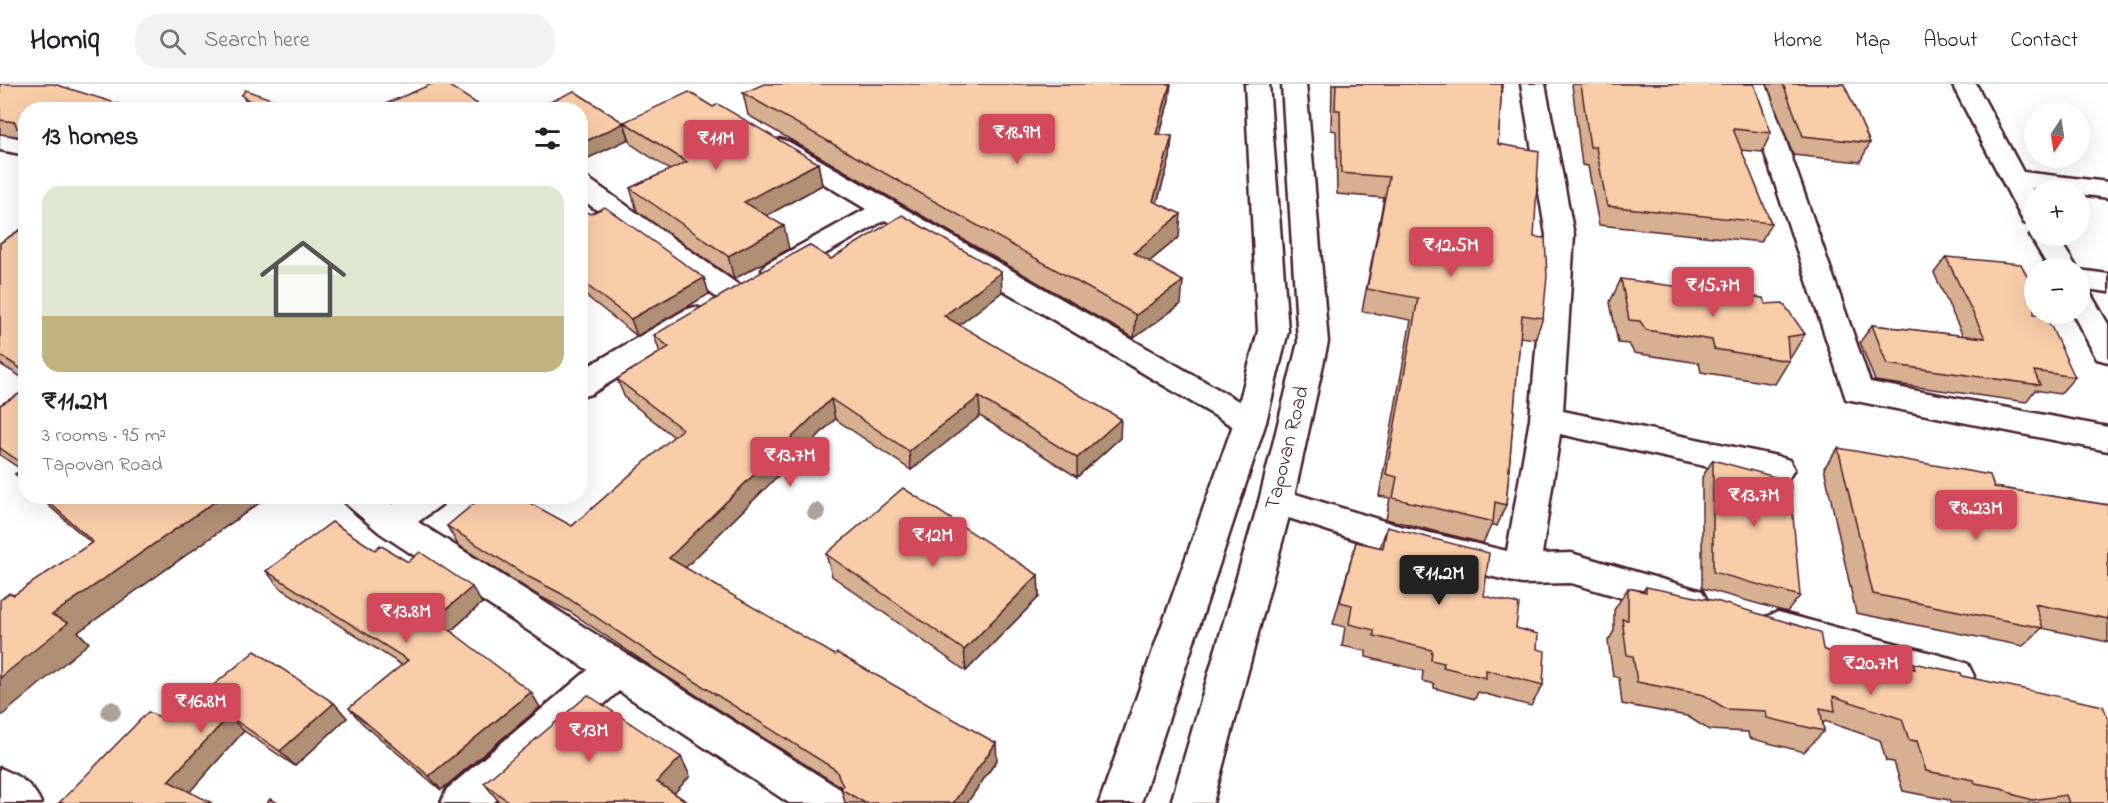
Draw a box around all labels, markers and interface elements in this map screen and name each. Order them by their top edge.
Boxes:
search box [135,14,555,68]
text: Homiq [30,21,99,62]
icon: search [156,25,189,58]
text: Search here [204,25,310,57]
text: Home [1773,26,1822,56]
text: Map [1855,26,1890,56]
text: About [1923,26,1977,56]
text: Contact [2010,26,2078,56]
north arrow [2024,102,2090,168]
map controls [2024,102,2090,324]
pin: ₹18.9M [968,114,1066,165]
text: 13 homes [42,119,138,157]
text: ₹18.9M [993,119,1041,148]
pin: ₹11M [680,120,752,171]
icon: filters [531,122,564,155]
text: ₹11M [698,125,734,154]
button: + [2024,180,2090,246]
icon: home [249,225,357,333]
pin: ₹12.5M [1402,227,1500,278]
text: ₹12.5M [1423,232,1479,261]
button: − [2024,258,2090,324]
pin: ₹15.7M [1664,267,1762,318]
text: ₹15.7M [1686,272,1740,301]
street label: Tapovan Road [1258,383,1318,513]
text: ₹11.2M [42,384,108,422]
text: 3 rooms · 95 m² [42,422,166,451]
pin: ₹13.7M [741,437,839,488]
text: ₹13.7M [764,442,816,471]
text: Tapovan Road [42,451,162,480]
pin: ₹13.7M [1705,477,1803,528]
text: ₹13.7M [1728,482,1780,511]
pin: ₹8.23M [1927,490,2025,541]
text: ₹8.23M [1949,495,2003,524]
pin: ₹12M [897,517,969,568]
text: ₹12M [913,522,953,551]
pin: ₹11.2M [1390,555,1488,606]
text: ₹11.2M [1414,560,1464,589]
pin: ₹13.8M [357,593,455,644]
text: ₹13.8M [381,598,431,627]
pin: ₹20.7M [1822,645,1920,696]
text: ₹20.7M [1843,650,1899,679]
pin: ₹16.8M [152,683,250,734]
text: ₹16.8M [176,688,226,717]
pin: ₹13M [553,712,625,763]
text: ₹13M [570,717,608,746]

